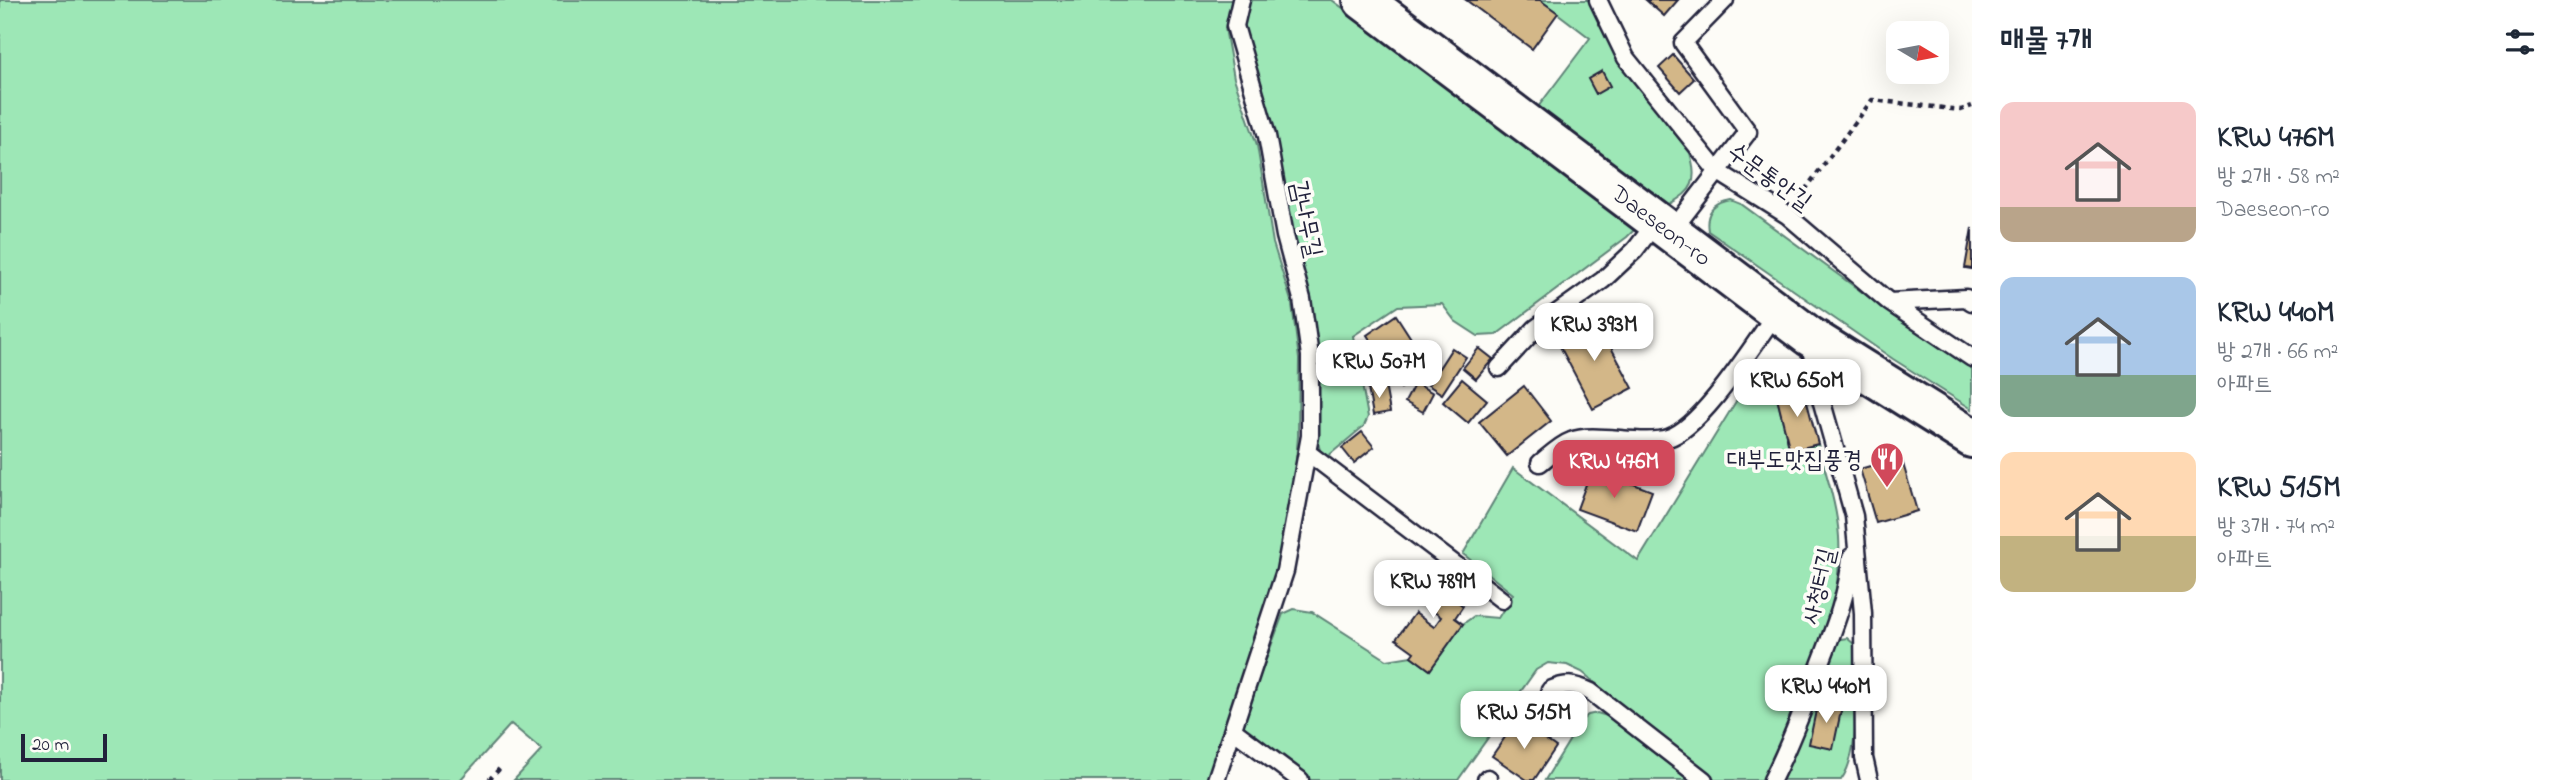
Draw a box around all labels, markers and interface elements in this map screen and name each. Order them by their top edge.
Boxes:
text: 매물 7개 [2000,20,2092,64]
north arrow [1886,21,1950,84]
map controls [1886,21,1949,84]
icon: filters [2501,23,2539,61]
text: KRW 476M [2217,117,2335,161]
icon: home [2056,130,2140,214]
street label: 수문통안길 [1719,135,1818,221]
text: 방 2개 · 58 m² [2217,161,2340,194]
street label: Daeseon-ro [1602,177,1718,276]
street label: 감나무길 [1279,178,1330,261]
text: Daeseon-ro [2217,194,2330,227]
text: KRW 440M [2217,292,2335,336]
pin: KRW 393M [1522,304,1666,363]
icon: home [2056,305,2140,389]
text: KRW 393M [1550,309,1638,342]
text: 방 2개 · 66 m² [2217,336,2338,369]
pin: KRW 507M [1307,340,1451,400]
text: KRW 507M [1332,346,1426,379]
pin: KRW 650M [1725,360,1869,419]
text: KRW 650M [1750,365,1844,398]
text: 아파트 [2217,369,2273,402]
pin: KRW 476M [1542,440,1686,500]
restaurant icon: 대부도맛집풍경 [1868,440,1906,489]
place label: 대부도맛집풍경 [1727,444,1862,479]
text: KRW 476M [1569,446,1659,479]
text: KRW 515M [2217,467,2341,511]
icon: home [2056,480,2140,564]
text: 방 3개 · 74 m² [2217,511,2335,544]
text: 아파트 [2217,544,2273,577]
street label: 사청터길 [1795,545,1846,628]
pin: KRW 789M [1361,560,1505,620]
text: KRW 789M [1390,566,1476,599]
pin: KRW 440M [1754,666,1898,725]
text: KRW 440M [1781,671,1871,704]
pin: KRW 515M [1452,692,1596,751]
text: KRW 515M [1476,697,1572,730]
scale bar [21,731,107,763]
text: 20 m [32,732,69,759]

